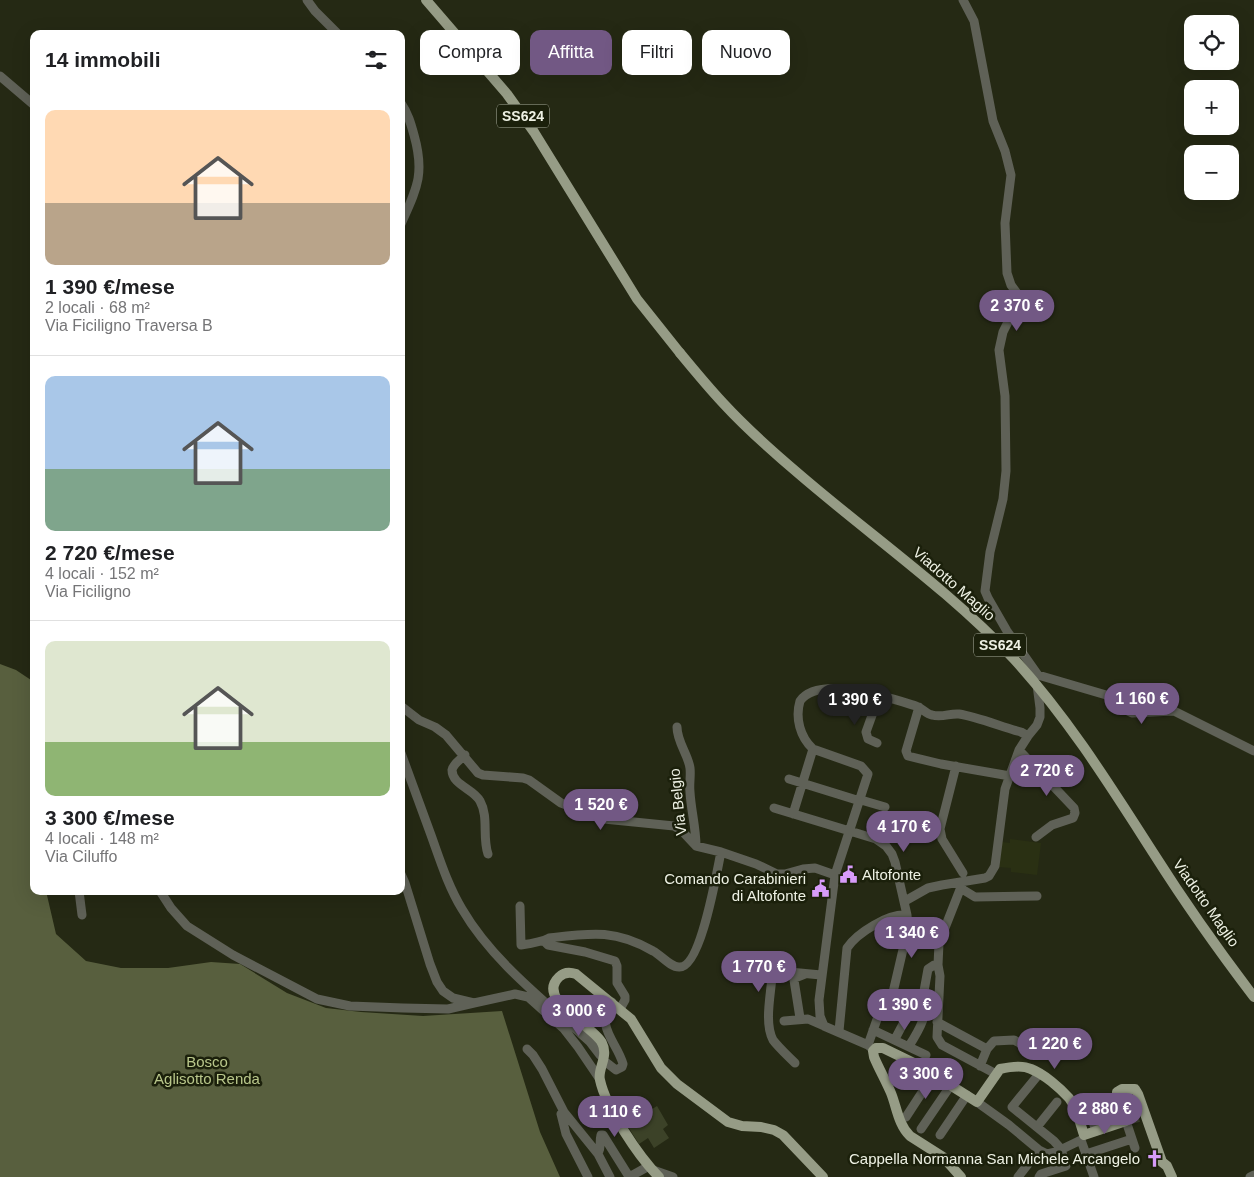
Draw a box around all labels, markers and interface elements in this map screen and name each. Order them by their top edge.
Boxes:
map controls [1184,15,1239,200]
button: locate [1184,15,1239,70]
chip: Compra [420,30,520,75]
chip: Affitta [530,30,612,75]
chip: Filtri [622,30,692,75]
chip: Nuovo [702,30,790,75]
icon: filters [362,46,390,74]
text: 14 immobili [45,48,161,71]
button: + [1184,80,1239,135]
road number: SS624 [497,104,549,128]
icon: home [173,143,263,233]
button: − [1184,145,1239,200]
text: 1 390 €/mese [45,275,175,298]
pin: 2 370 € [971,290,1063,332]
text: 2 370 € [990,297,1044,314]
text: 2 locali · 68 m² [45,299,150,316]
text: Via Ficiligno Traversa B [45,317,213,334]
icon: home [173,408,263,498]
text: 2 720 €/mese [45,541,175,564]
street label: Viadotto Maglio [910,543,999,624]
text: 4 locali · 152 m² [45,565,159,582]
text: Via Ficiligno [45,583,131,600]
road number: SS624 [974,634,1026,656]
icon: home [173,673,263,763]
pin: 1 160 € [1096,682,1188,725]
pin: 1 390 € [809,684,901,726]
text: 1 160 € [1115,690,1169,707]
text: 1 390 € [828,691,882,708]
pin: 2 720 € [1001,754,1093,797]
text: 2 720 € [1020,762,1074,779]
street label: Via Belgio [666,768,689,836]
pin: 1 520 € [555,788,647,831]
text: 1 520 € [574,796,628,813]
text: 3 300 €/mese [45,806,175,829]
pin: 4 170 € [858,810,950,853]
text: 4 170 € [877,818,931,835]
text: 4 locali · 148 m² [45,830,159,847]
text: Via Ciluffo [45,848,117,865]
street label: Viadotto Maglio [1170,856,1243,950]
public building icon: Altofonte [838,865,858,885]
place label: Altofonte [862,866,921,883]
place label: Comando Carabinieri di Altofonte [664,870,806,904]
public building icon: Comando Carabinieri di Altofonte [810,878,830,898]
pin: 1 340 € [866,916,958,959]
text: 1 340 € [885,924,939,941]
pin: 1 770 € [713,950,805,993]
text: 1 770 € [732,958,786,975]
pin: 1 390 € [859,988,951,1031]
pin: 3 000 € [533,994,625,1037]
text: 1 390 € [878,996,932,1013]
text: 3 000 € [552,1002,606,1019]
pin: 1 220 € [1009,1028,1101,1070]
text: 1 220 € [1028,1035,1082,1052]
park label: Bosco Aglisotto Renda [154,1053,261,1087]
pin: 3 300 € [880,1058,972,1100]
text: 3 300 € [899,1065,953,1082]
pin: 2 880 € [1059,1092,1151,1135]
pin: 1 110 € [569,1096,661,1138]
text: 2 880 € [1078,1100,1132,1117]
text: 1 110 € [589,1103,641,1120]
church icon: Cappella Normanna San Michele Arcangelo [1144,1149,1164,1169]
place label: Cappella Normanna San Michele Arcangelo [849,1150,1140,1167]

